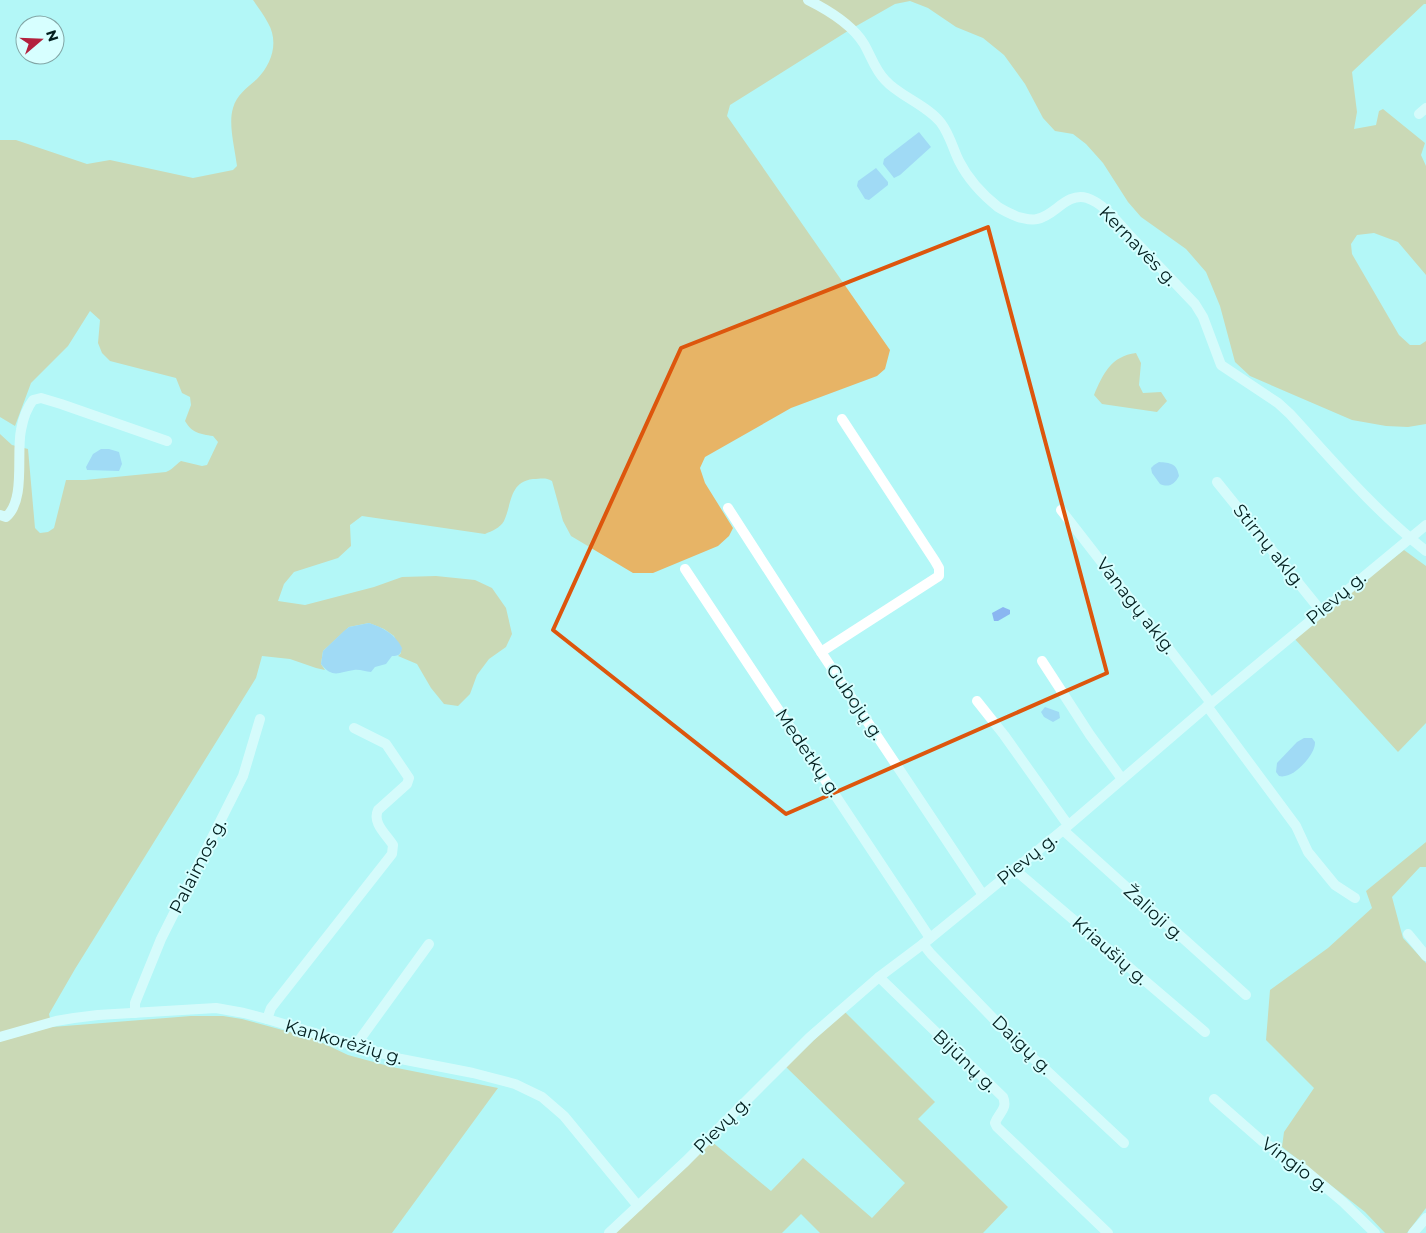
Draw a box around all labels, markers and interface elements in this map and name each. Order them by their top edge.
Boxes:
north arrow [15,15,65,65]
text: N [42,27,63,44]
street label: Kernavės g. [1094,201,1182,291]
street label: Stirnų aklg. [1228,500,1310,592]
street label: Vanagų aklg. [1091,553,1181,659]
street label: Pievų g. [1302,567,1370,629]
street label: Gubojų g. [821,660,889,744]
street label: Medetkų g. [770,705,846,801]
street label: Palaimos g. [165,815,231,917]
street label: Pievų g. [992,828,1062,890]
street label: Žalioji g. [1119,880,1189,946]
street label: Kriaušių g. [1067,912,1153,990]
street label: Daigų g. [987,1011,1057,1079]
street label: Kankorėžių g. [282,1015,406,1069]
street label: Bijūnų g. [928,1025,1002,1097]
street label: Pievų g. [689,1092,755,1158]
street label: Vingio g. [1257,1133,1333,1197]

